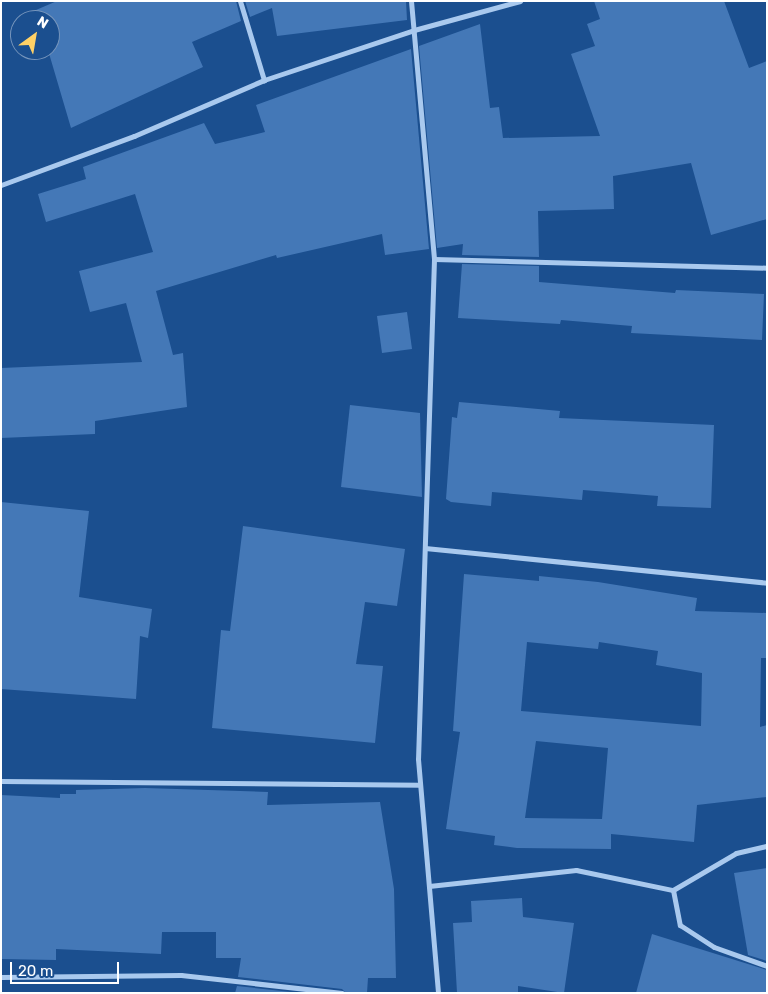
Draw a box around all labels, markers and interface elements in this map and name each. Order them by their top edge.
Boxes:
north arrow [10,10,60,60]
text: N [34,13,51,33]
scale bar [12,952,121,984]
text: 20 m [18,962,53,980]

